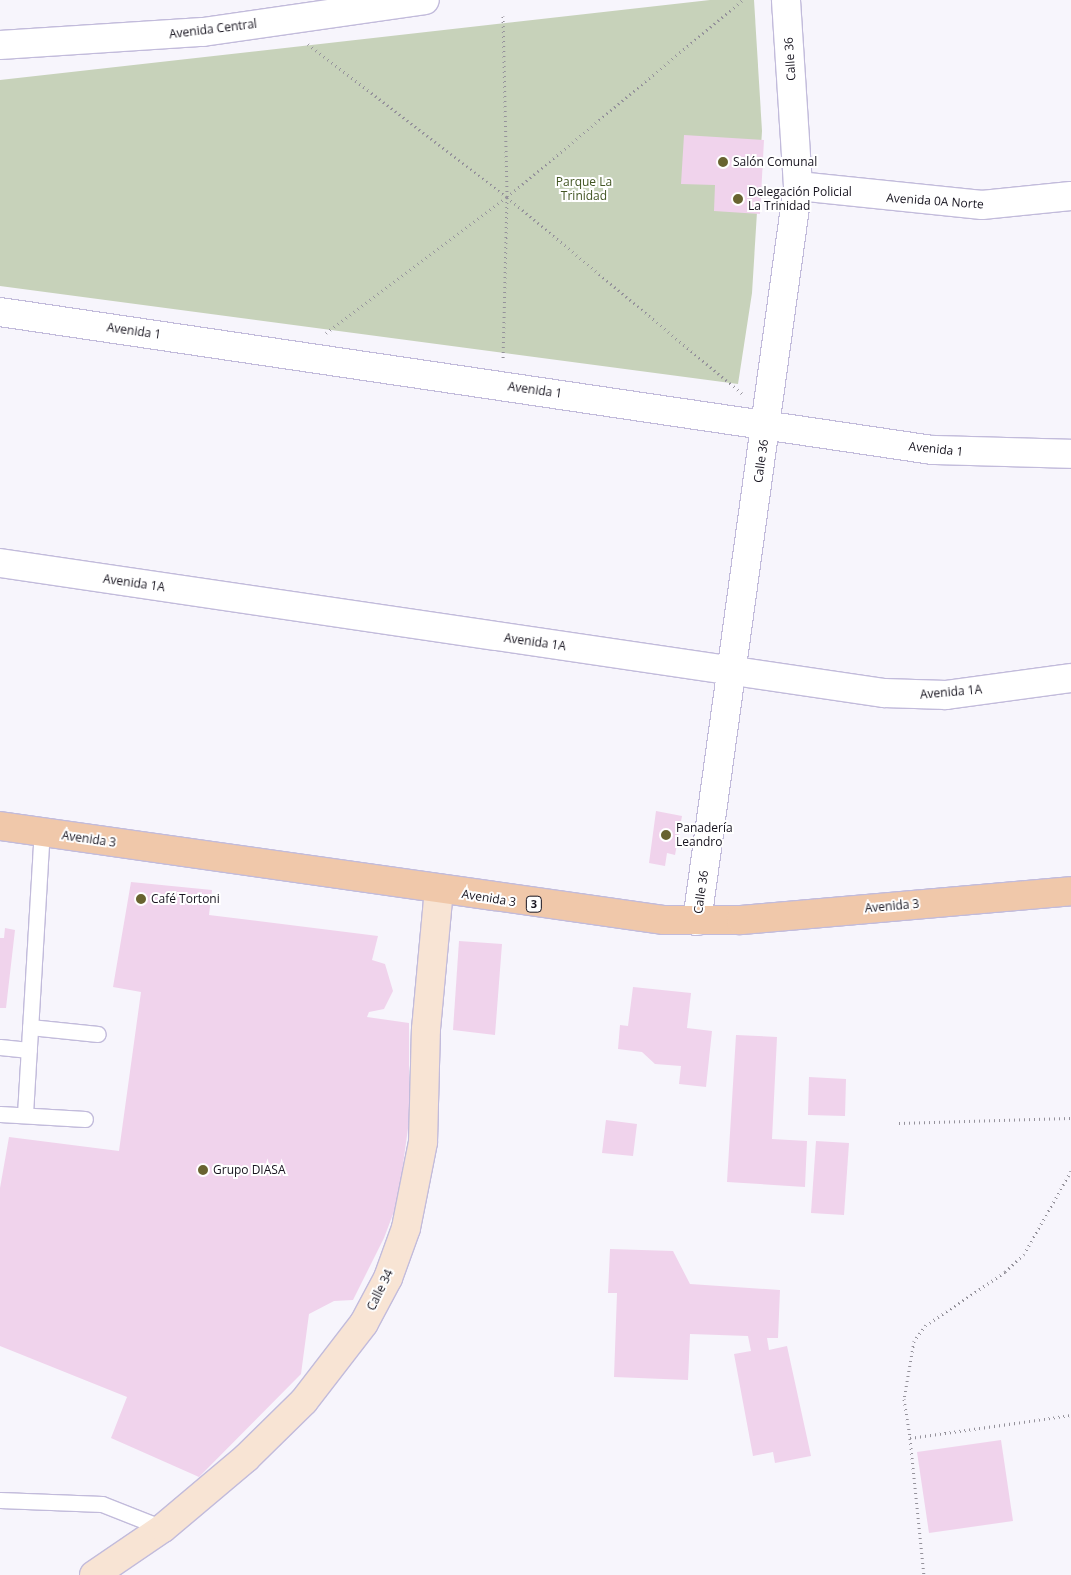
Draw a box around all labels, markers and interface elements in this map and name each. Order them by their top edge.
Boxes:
street label: Avenida Central [168,16,258,42]
street label: Calle 36 [781,37,799,81]
place label: Salón Comunal [733,155,817,169]
marker: Salón Comunal [717,156,729,168]
park label: Parque La Trinidad [556,175,612,203]
place label: Delegación Policial La Trinidad [748,185,852,213]
street label: Avenida 0A Norte [886,190,984,212]
marker: Delegación Policial La Trinidad [732,193,744,205]
street label: Avenida 1 [106,320,162,342]
street label: Avenida 1 [507,379,563,401]
street label: Calle 36 [751,438,771,484]
street label: Avenida 1 [908,439,964,459]
street label: Avenida 1A [102,572,166,594]
street label: Avenida 1A [503,631,567,653]
street label: Avenida 1A [919,682,983,702]
place label: Panadería Leandro [676,821,733,849]
street label: Avenida 3 [61,828,117,850]
marker: Panadería Leandro [660,829,672,841]
street label: Calle 36 [691,869,711,915]
street label: Avenida 3 [461,887,517,909]
place label: Café Tortoni [151,892,220,906]
marker: Café Tortoni [135,893,147,905]
road number: 3 [525,896,543,912]
street label: Avenida 3 [864,896,920,916]
place label: Grupo DIASA [213,1163,285,1177]
marker: Grupo DIASA [197,1164,209,1176]
street label: Calle 34 [364,1267,396,1313]

